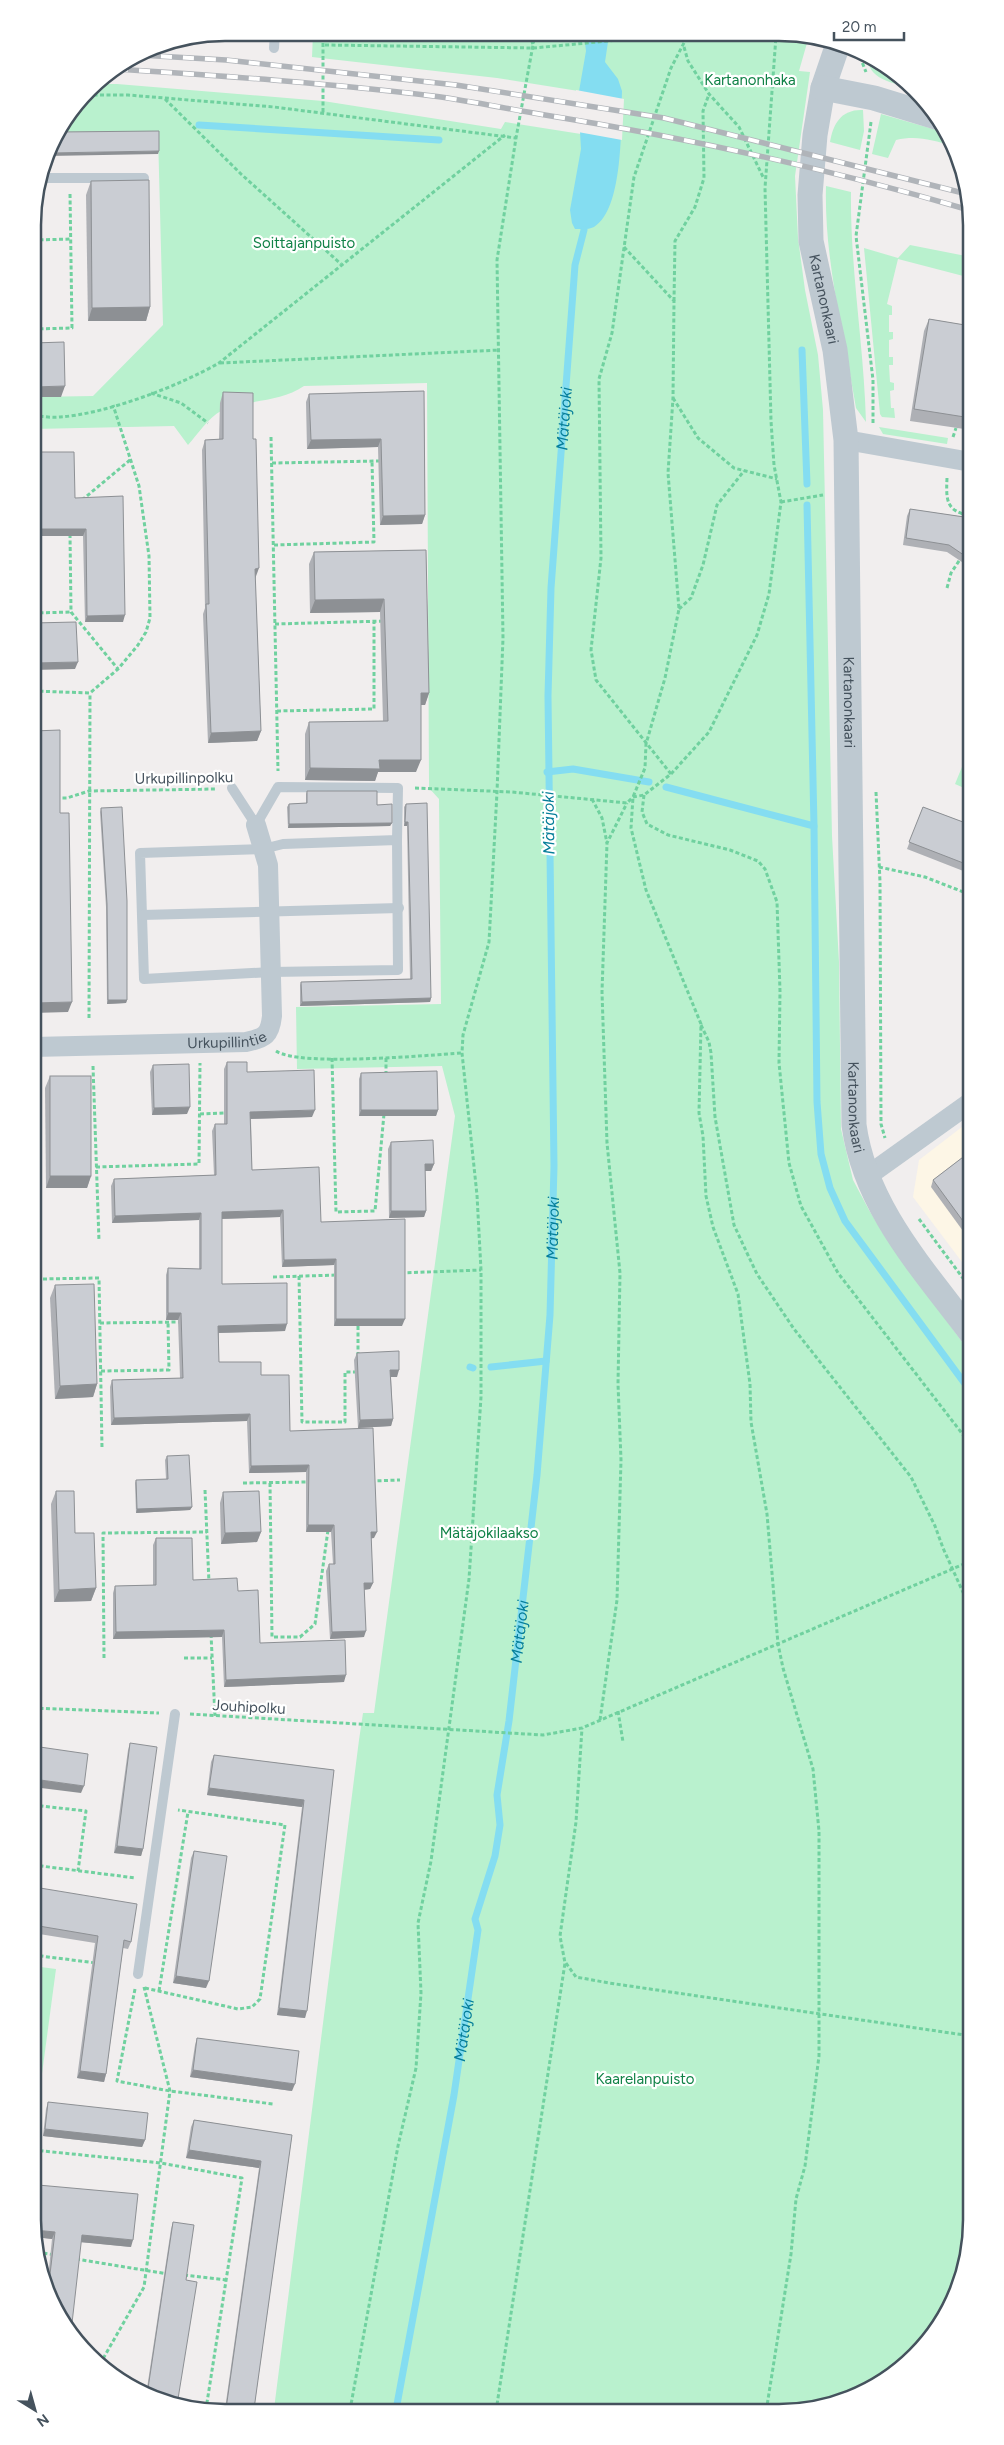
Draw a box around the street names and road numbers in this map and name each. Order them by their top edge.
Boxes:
street label: Kartanonkaari [805,253,842,346]
street label: Kartanonkaari [840,656,859,748]
street label: Urkupillinpolku [135,768,233,788]
street label: Urkupillintie [187,1027,270,1052]
street label: Kartanonkaari [844,1061,868,1155]
street label: Jouhipolku [212,1696,286,1718]

